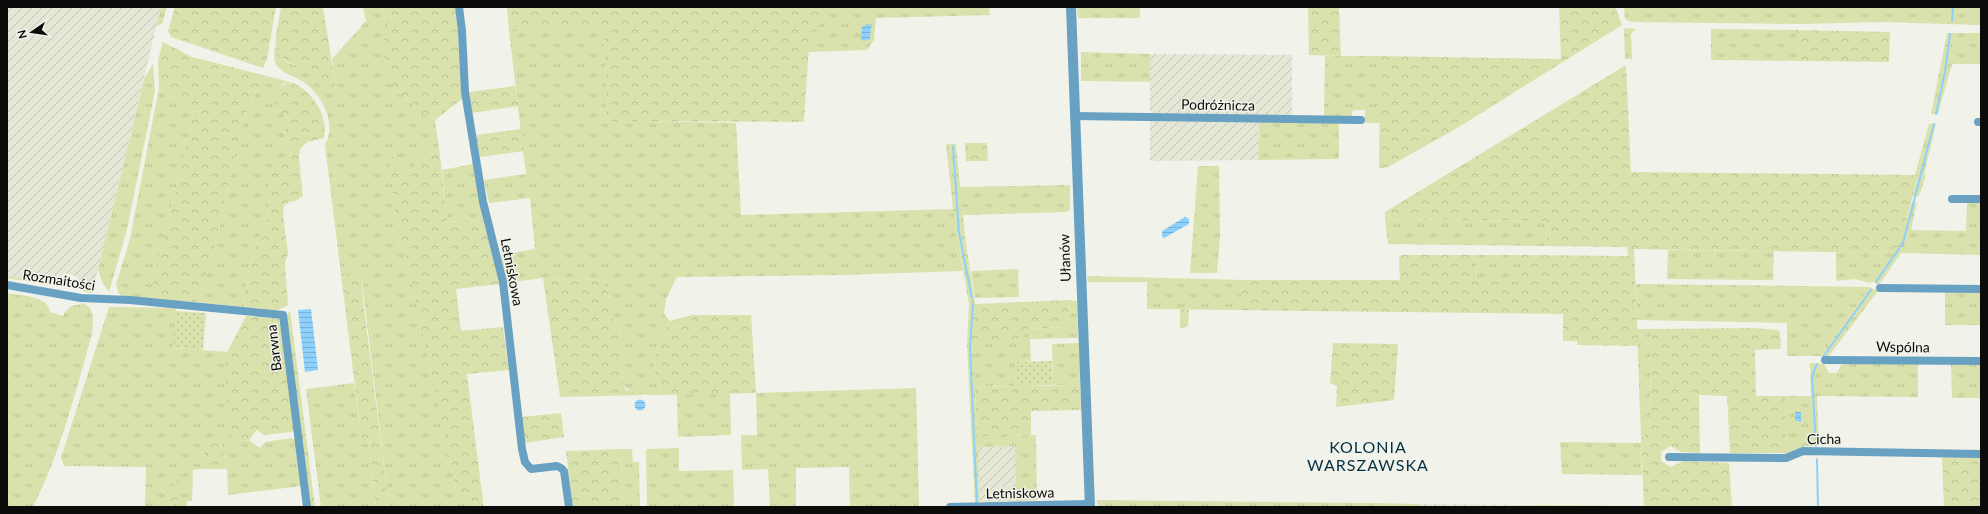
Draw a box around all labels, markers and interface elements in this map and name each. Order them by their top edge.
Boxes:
north arrow [12,12,52,52]
text: N [14,29,29,40]
street label: Podróżnicza [1181,95,1255,114]
street label: Ułanów [1055,234,1074,282]
street label: Letniskowa [498,237,527,307]
street label: Rozmaitości [22,265,97,294]
street label: Barwna [262,324,285,372]
street label: Wspólna [1876,338,1930,355]
street label: Cicha [1807,430,1841,447]
district label: KOLONIA WARSZAWSKA [1307,437,1429,474]
street label: Letniskowa [985,483,1055,502]

